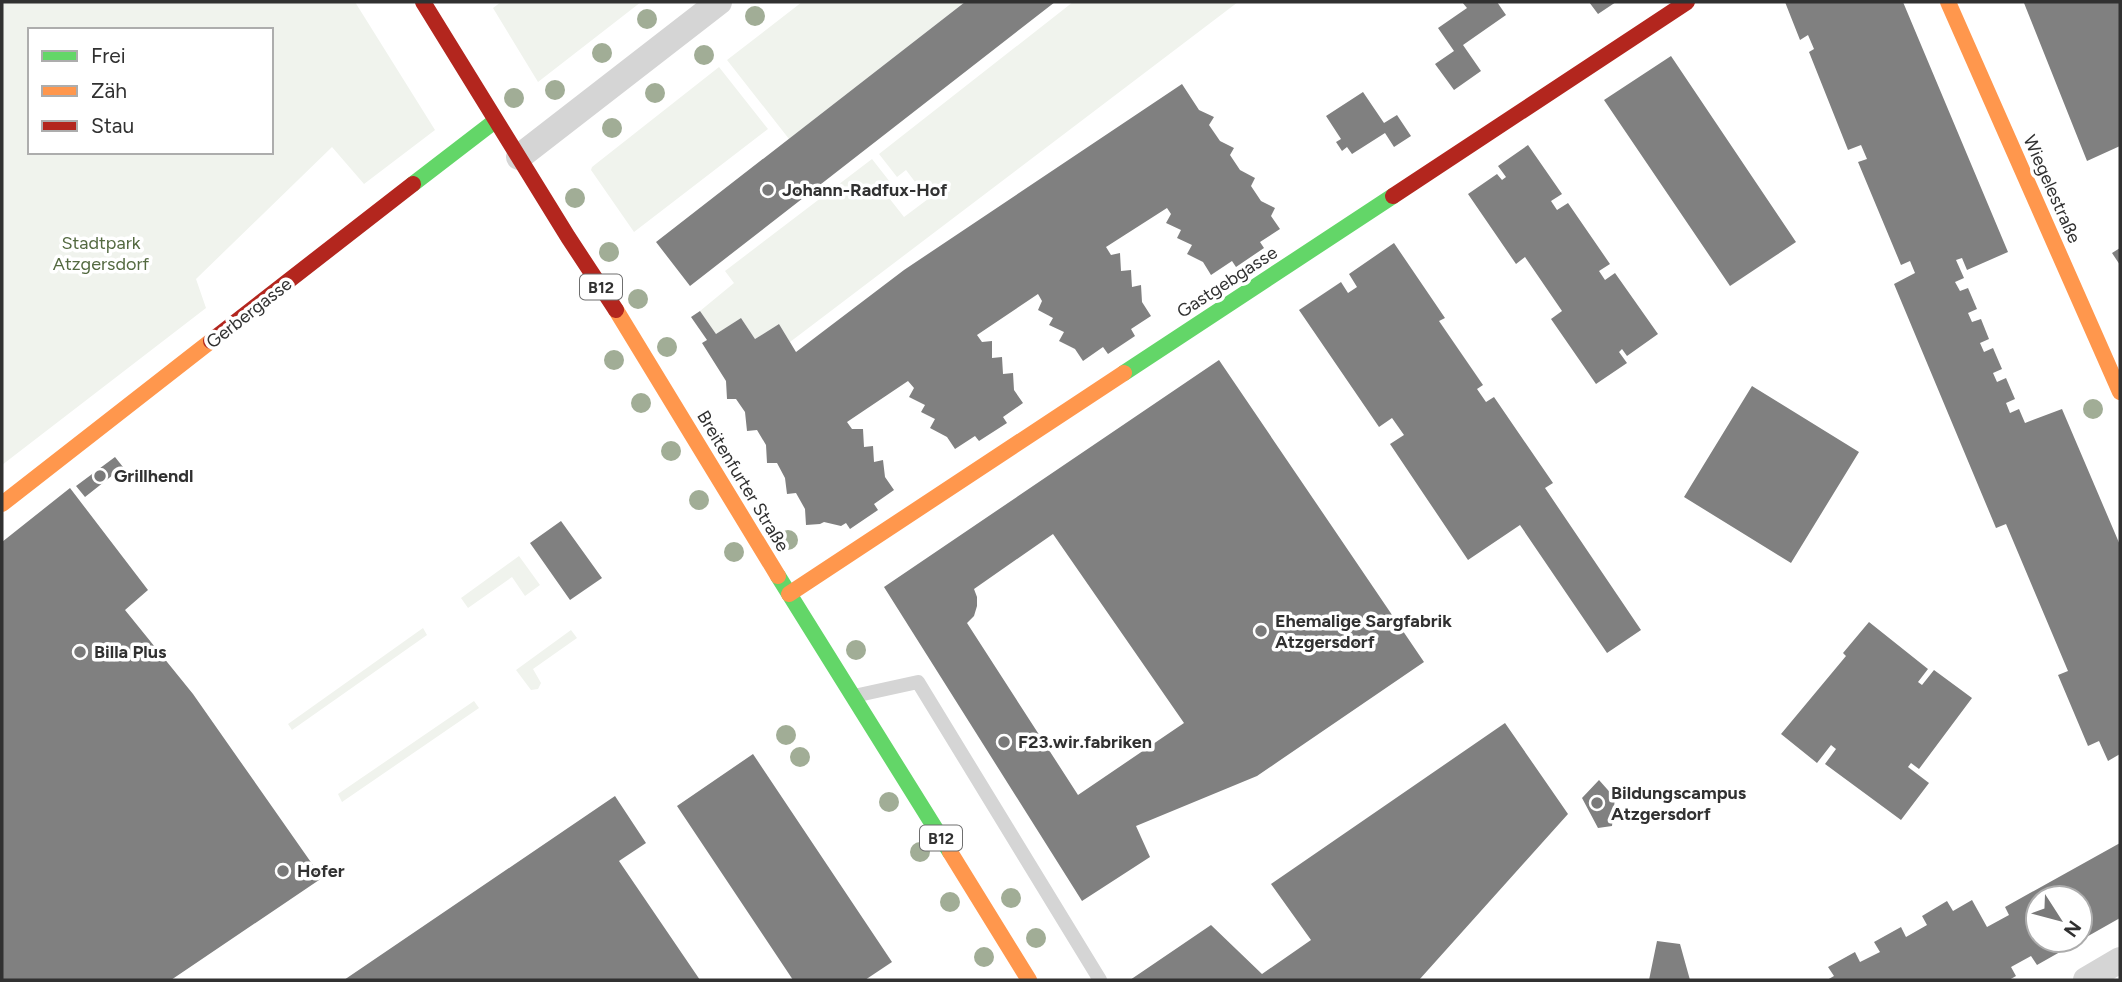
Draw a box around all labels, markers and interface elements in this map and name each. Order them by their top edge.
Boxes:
legend [28,28,273,154]
text: Frei [91,43,126,68]
text: Zäh [91,78,127,103]
text: Stau [91,113,134,138]
street label: Wiegelestraße [2018,132,2086,247]
place label: Johann-Radfux-Hof [782,179,948,201]
marker: Johann-Radfux-Hof [760,182,776,198]
park label: Stadtpark Atzgersdorf [53,232,150,275]
street label: Gastgebgasse [1173,241,1281,323]
street label: Gerbergasse [202,273,296,353]
road number: B12 [580,274,622,300]
street label: Breitenfurter Straße [692,406,794,556]
place label: Grillhendl [114,465,193,487]
marker: Grillhendl [92,468,108,484]
place label: Ehemalige Sargfabrik Atzgersdorf [1275,610,1452,653]
marker: Ehemalige Sargfabrik Atzgersdorf [1253,623,1269,639]
place label: Billa Plus [94,641,167,663]
marker: Billa Plus [72,644,88,660]
place label: F23.wir.fabriken [1018,731,1152,753]
marker: F23.wir.fabriken [996,734,1012,750]
place label: Bildungscampus Atzgersdorf [1611,782,1747,825]
marker: Bildungscampus Atzgersdorf [1589,795,1605,811]
road number: B12 [920,825,962,850]
place label: Hofer [297,860,345,882]
marker: Hofer [275,863,291,879]
north arrow [2024,884,2094,954]
text: N [2059,916,2086,941]

